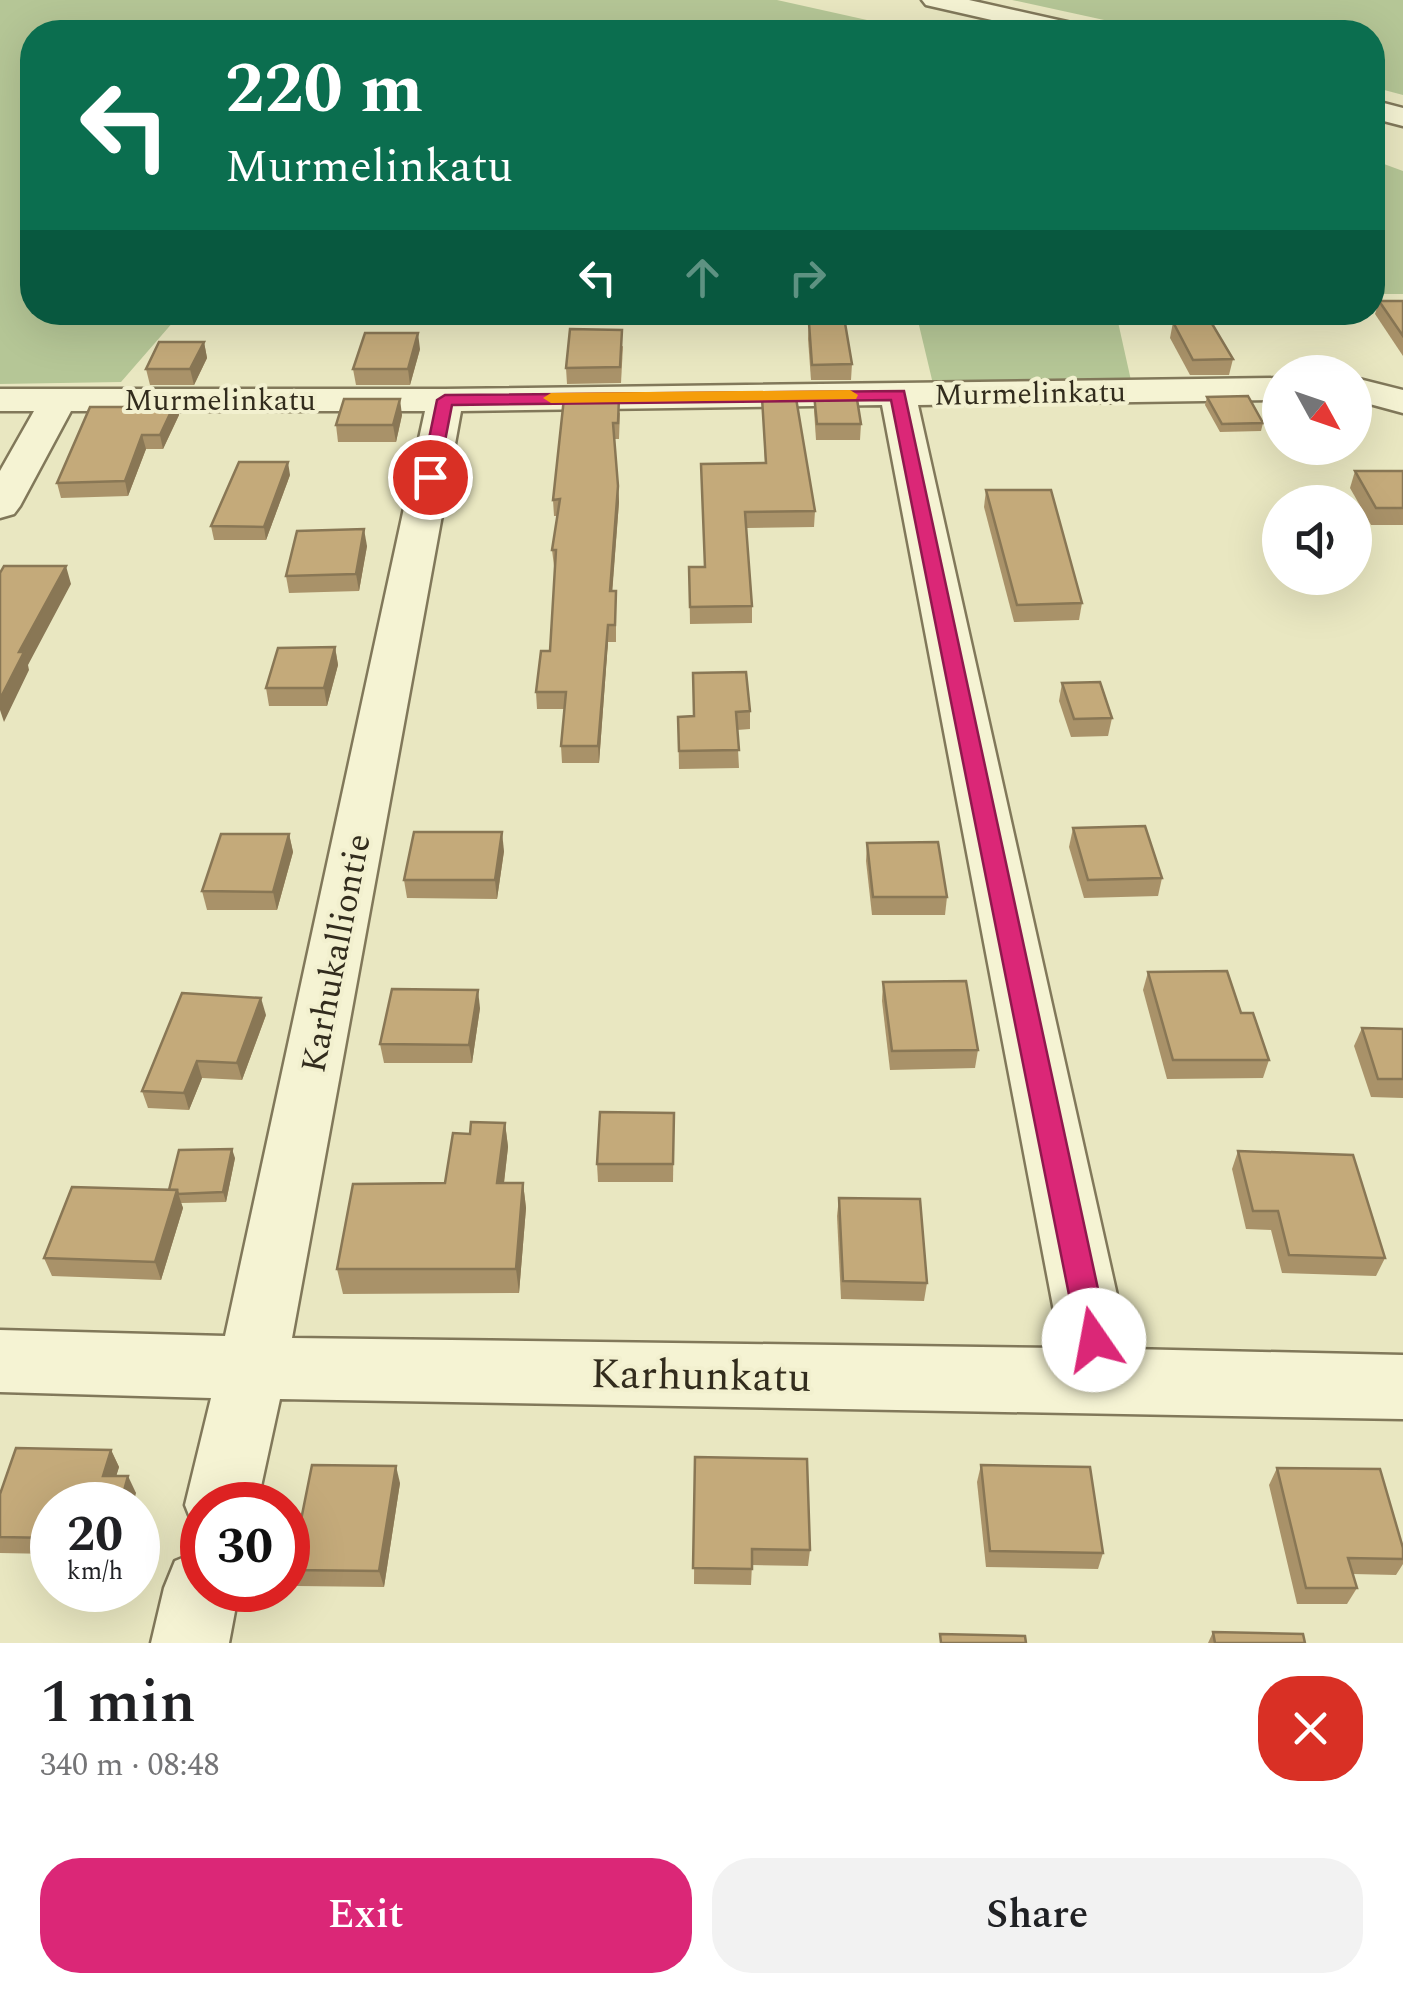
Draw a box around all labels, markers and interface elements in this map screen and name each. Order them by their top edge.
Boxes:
text: 220 m [225,37,423,143]
icon: left [60,60,190,190]
text: Murmelinkatu [225,133,513,202]
icon: left [570,250,625,305]
icon: ahead [675,250,730,305]
icon: right [780,250,835,305]
north arrow [1262,355,1372,465]
map controls [1262,355,1372,595]
street label: Murmelinkatu [934,369,1126,419]
street label: Murmelinkatu [124,378,316,424]
pin [388,435,473,520]
icon: arrive [403,450,458,505]
button: sound [1262,485,1372,595]
street label: Karhukalliontie [287,829,386,1077]
position arrow [1042,1288,1146,1392]
street label: Karhunkatu [590,1343,812,1410]
speed limit sign: 30 [180,1482,310,1612]
text: 20 [67,1497,123,1573]
text: km/h [67,1553,123,1591]
text: 1 min [40,1657,196,1749]
button: close [1258,1676,1363,1781]
text: 340 m · 08:48 [40,1741,220,1790]
button: Exit [40,1858,692,1973]
button: Share [712,1858,1363,1973]

